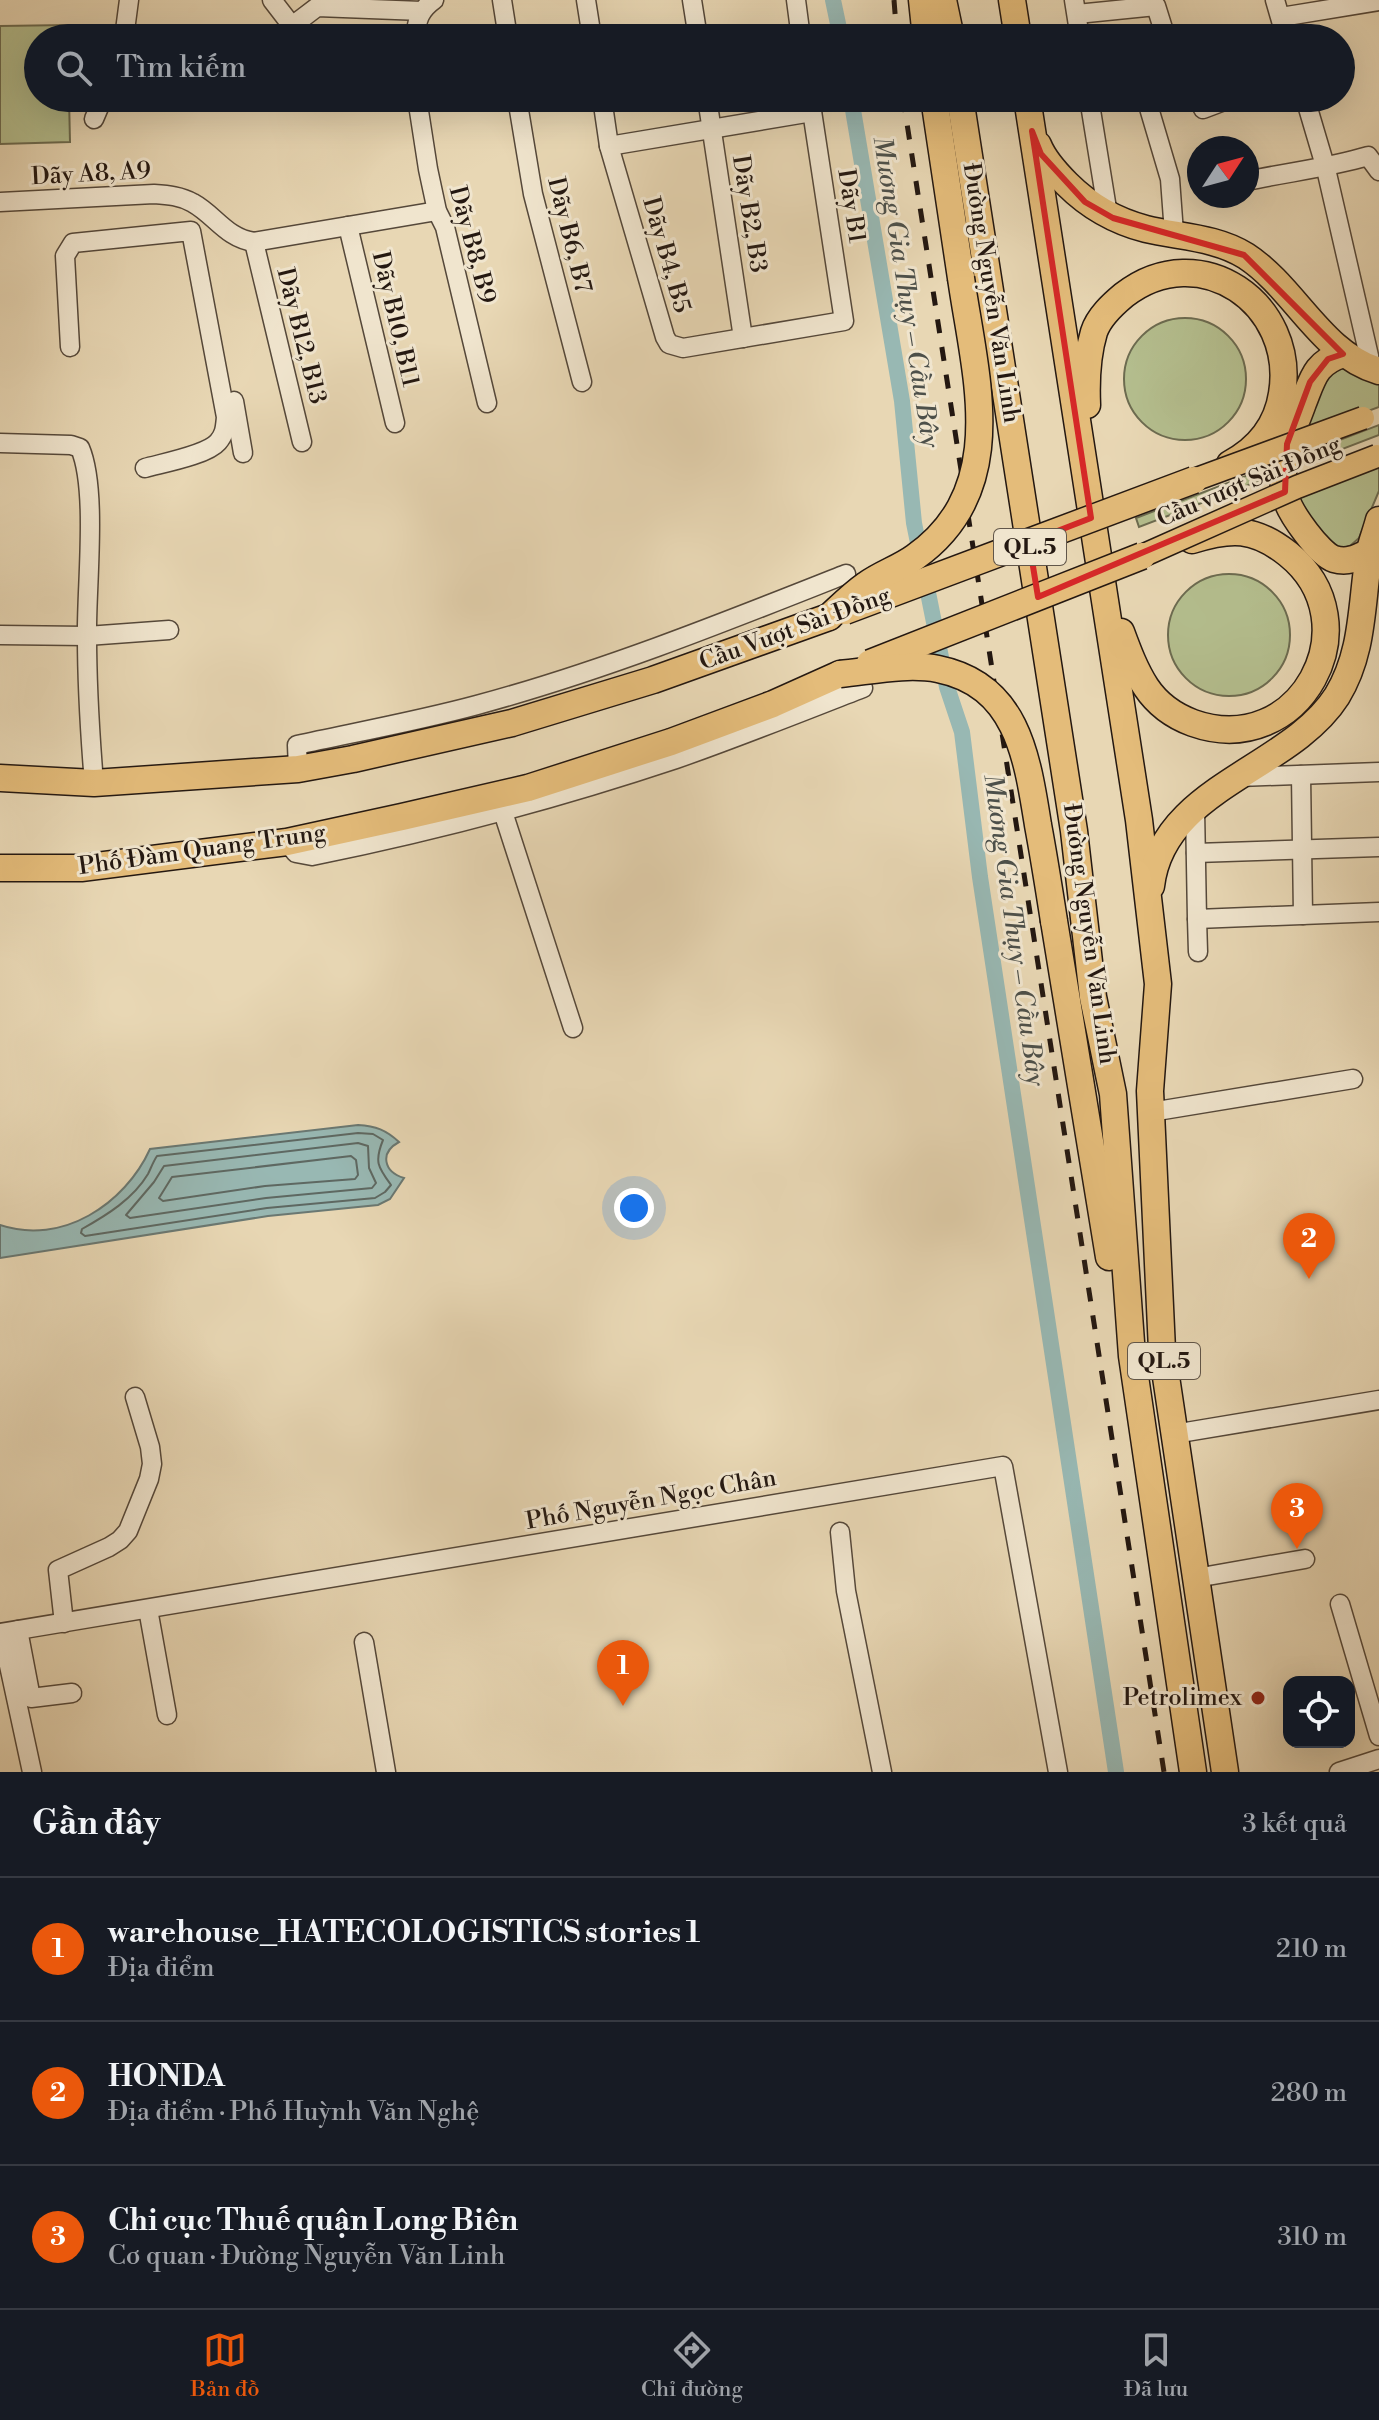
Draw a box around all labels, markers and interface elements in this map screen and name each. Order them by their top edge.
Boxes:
search box [24,24,1355,112]
icon: search [52,46,96,90]
text: Tìm kiếm [116,49,246,87]
water label: Mương Gia Thụy – Cầu Bây [866,134,946,450]
north arrow [1187,136,1259,208]
street label: Dãy B2, B3 [725,153,773,275]
street label: Dãy A8, A9 [30,156,152,192]
street label: Đường Nguyễn Văn Linh [956,161,1026,425]
street label: Dãy B1 [830,167,872,246]
street label: Dãy B6, B7 [540,174,598,296]
street label: Dãy B8, B9 [442,183,502,307]
street label: Dãy B4, B5 [635,194,697,316]
street label: Dãy B10, B11 [365,248,425,390]
street label: Dãy B12, B13 [270,265,332,407]
street label: Cầu vượt Sài Đồng [1152,429,1346,534]
road number: QL.5 [994,529,1066,565]
street label: Cầu Vượt Sài Đồng [695,580,895,678]
water label: Mương Gia Thụy – Cầu Bây [976,772,1052,1088]
street label: Đường Nguyễn Văn Linh [1056,802,1122,1066]
street label: Phố Đàm Quang Trung [76,818,328,882]
your location [614,1188,654,1228]
pin: 2 [1283,1213,1335,1279]
road number: QL.5 [1128,1343,1200,1379]
street label: Phố Nguyễn Ngọc Chân [523,1463,779,1537]
pin: 3 [1271,1483,1323,1549]
pin: 1 [597,1640,649,1706]
map controls [1283,1676,1355,1748]
button: locate [1283,1676,1355,1748]
place label: Petrolimex [1123,1683,1243,1713]
marker: Petrolimex [1249,1689,1267,1707]
text: Gần đây [32,1803,160,1845]
text: 3 kết quả [1242,1808,1347,1840]
text: warehouse_HATECOLOGISTICS stories 1 [108,1914,700,1952]
text: 1 [52,1933,64,1965]
text: 210 m [1276,1933,1347,1965]
text: Địa điểm [108,1952,215,1984]
text: HONDA [108,2058,225,2096]
text: 2 [50,2077,66,2109]
text: 280 m [1271,2077,1347,2109]
text: Địa điểm · Phố Huỳnh Văn Nghệ [108,2096,479,2128]
text: Chi cục Thuế quận Long Biên [108,2202,518,2240]
text: 3 [50,2221,66,2253]
text: 310 m [1278,2221,1347,2253]
text: Cơ quan · Đường Nguyễn Văn Linh [108,2240,505,2272]
tab: Bản đồ [191,2328,260,2403]
tab: Chỉ đường [641,2328,743,2403]
tab: Đã lưu [1124,2328,1188,2403]

